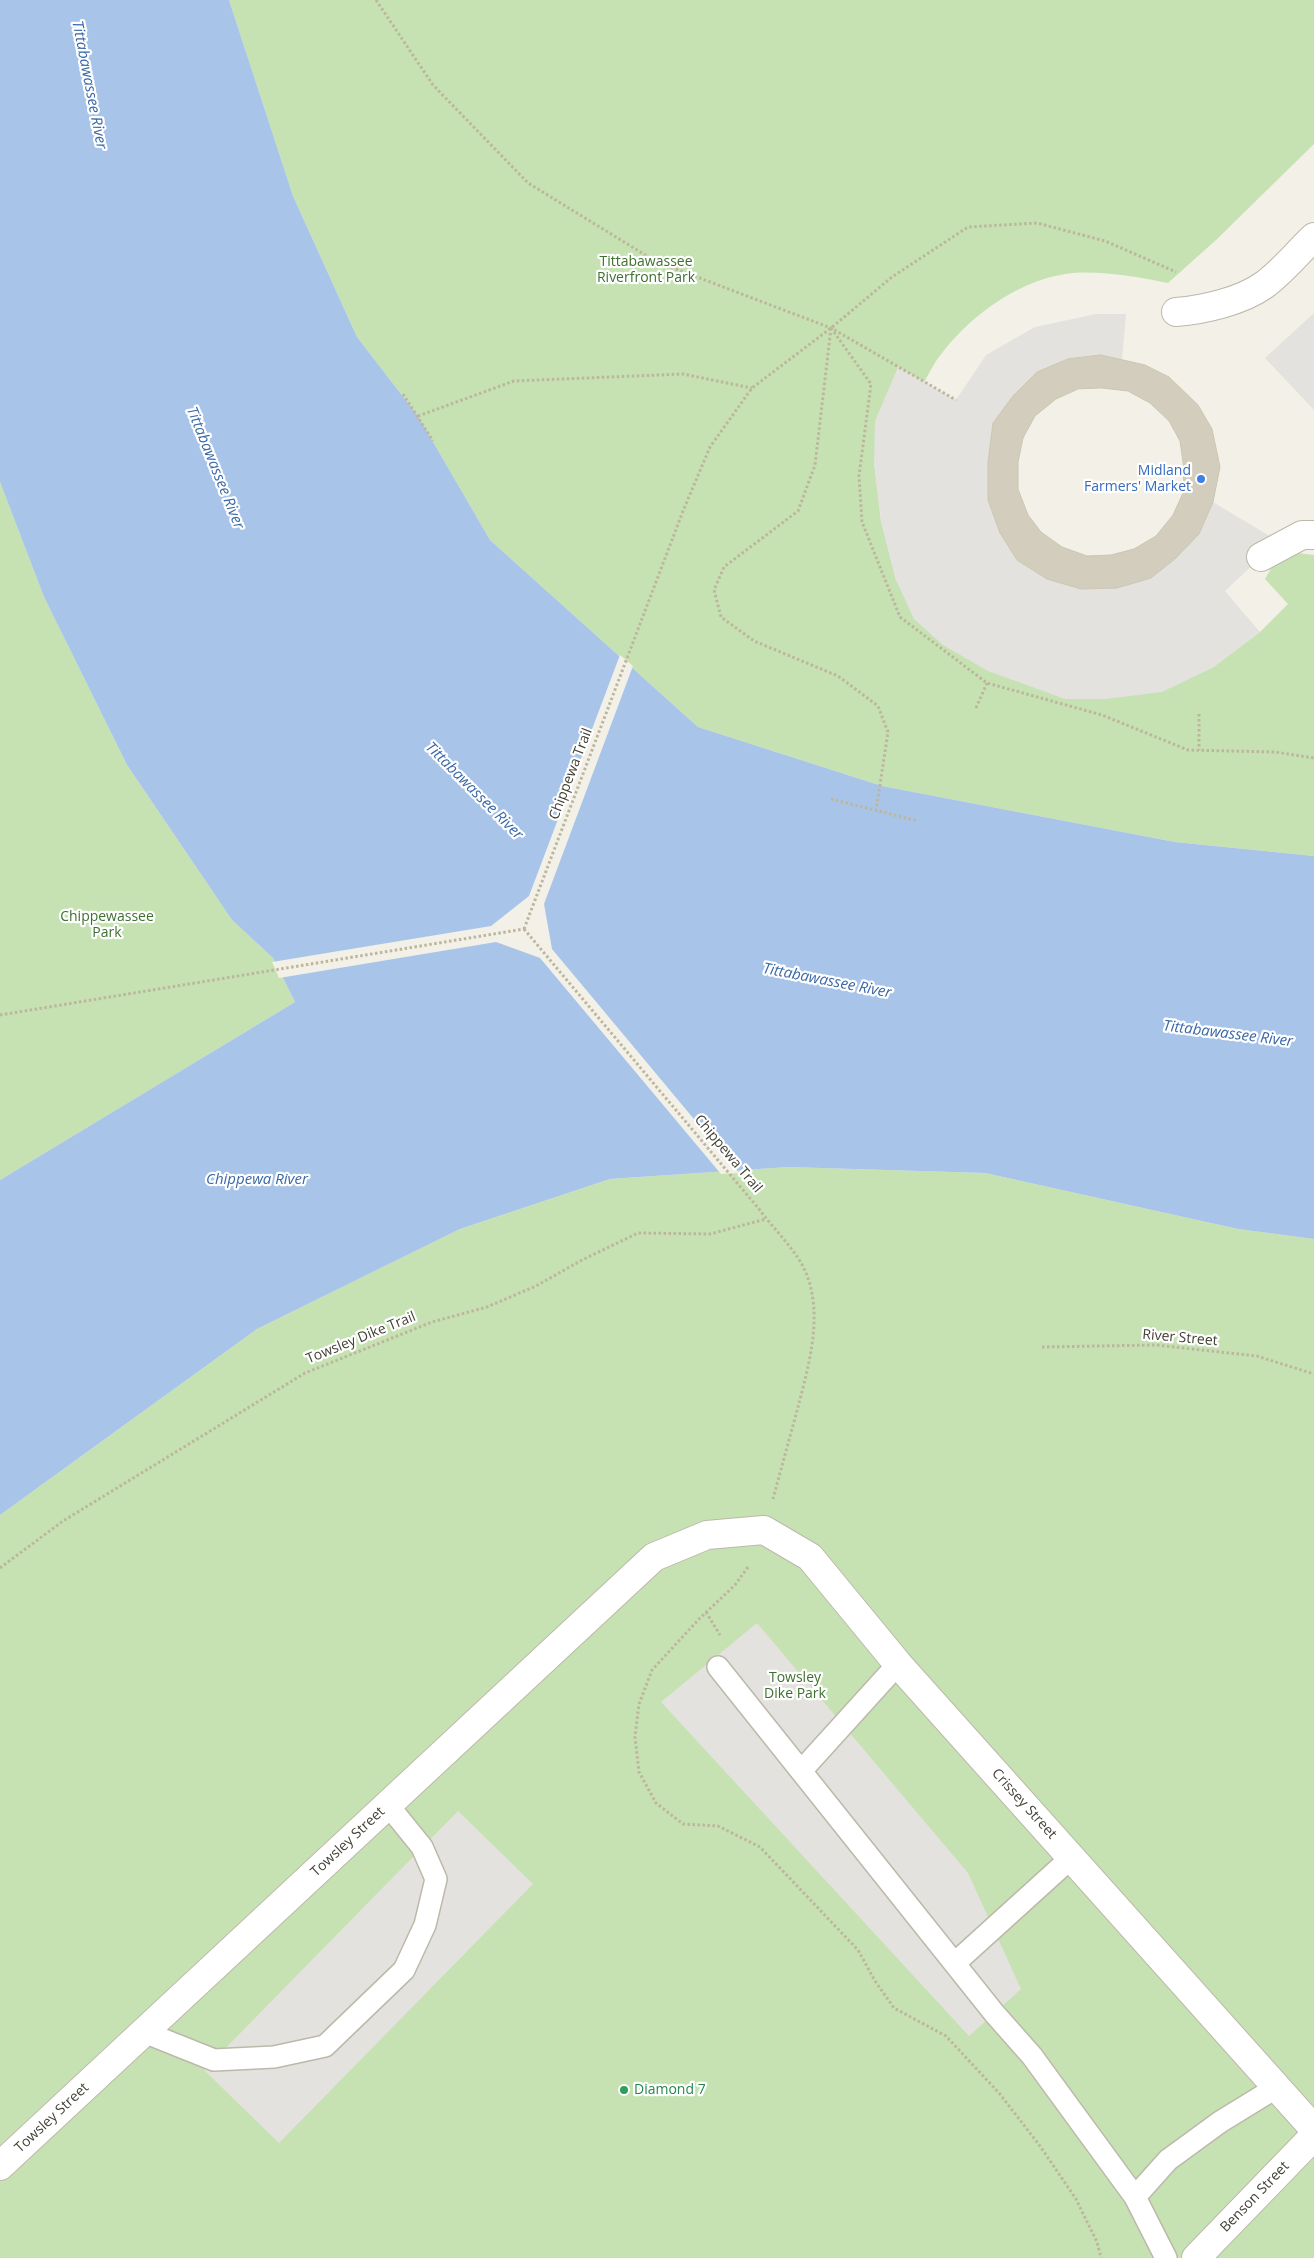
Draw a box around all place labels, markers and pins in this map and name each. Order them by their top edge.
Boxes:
place label: Midland Farmers' Market [1084,463,1191,496]
marker: Midland Farmers' Market [1195,473,1207,485]
place label: Diamond 7 [634,2082,706,2098]
marker: Diamond 7 [618,2084,630,2096]

